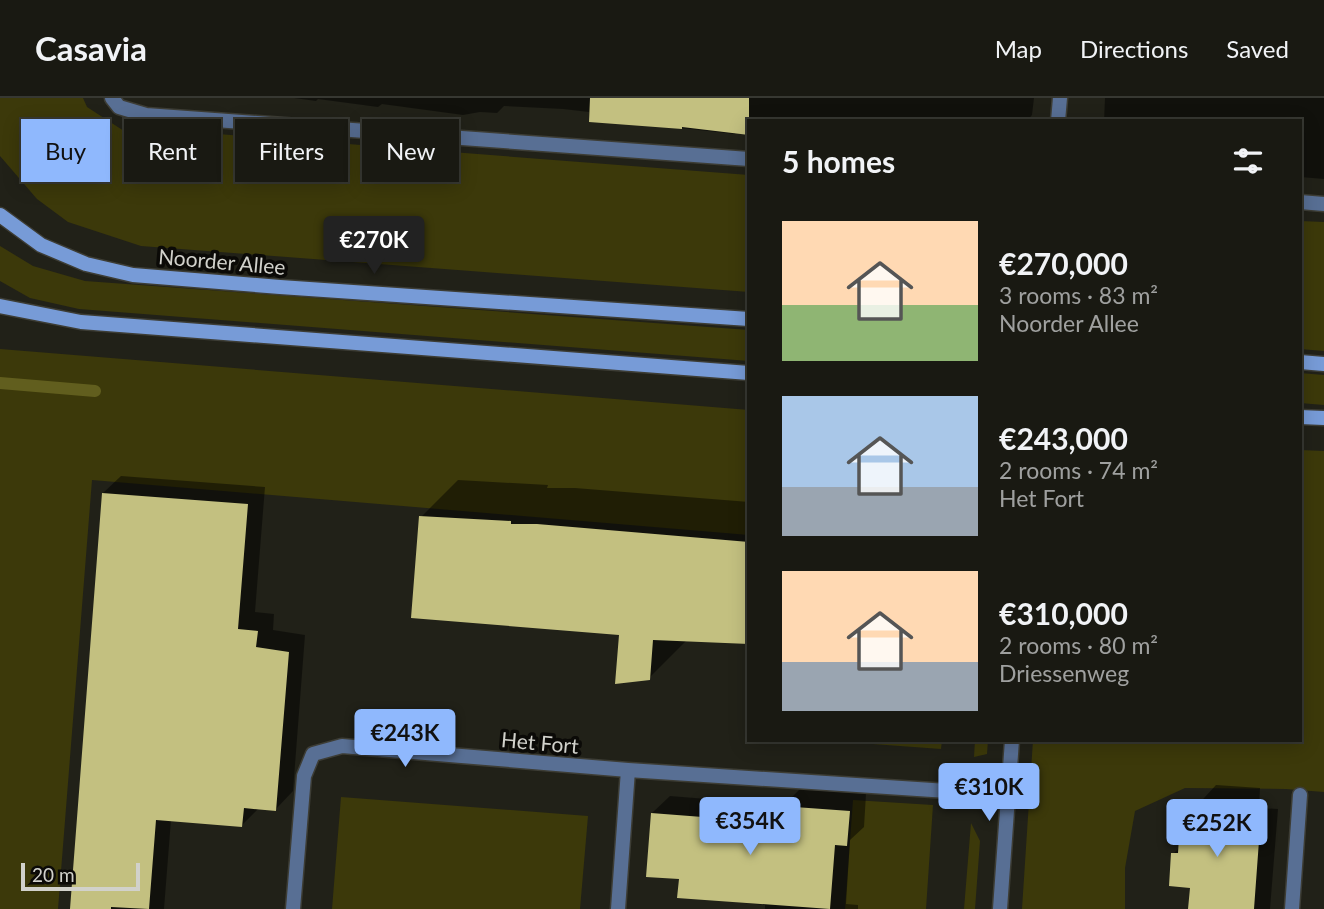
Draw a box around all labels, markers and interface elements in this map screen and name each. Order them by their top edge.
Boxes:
text: Casavia [35,28,147,68]
text: Map [995,34,1042,63]
text: Directions [1080,34,1188,63]
text: Saved [1226,34,1289,63]
chip: Buy [21,119,110,182]
chip: Rent [124,119,221,182]
chip: Filters [235,119,348,182]
chip: New [362,119,459,182]
icon: filters [1229,142,1267,180]
text: 5 homes [782,143,895,179]
pin: €270K [325,216,423,276]
text: €270K [339,225,409,253]
street label: Noorder Allee [157,243,287,279]
text: €270,000 [999,245,1128,281]
icon: home [838,249,922,333]
text: 3 rooms · 83 m² [999,281,1158,309]
text: Noorder Allee [999,309,1139,337]
text: €243,000 [999,420,1128,456]
icon: home [838,424,922,508]
text: 2 rooms · 74 m² [999,456,1158,484]
text: Het Fort [999,484,1084,512]
text: €310,000 [999,595,1128,631]
icon: home [838,599,922,683]
text: 2 rooms · 80 m² [999,631,1158,659]
text: Driessenweg [999,659,1129,687]
pin: €243K [356,710,454,769]
text: €243K [370,718,440,746]
street label: Het Fort [500,726,580,758]
pin: €310K [940,764,1038,823]
text: €310K [954,772,1024,800]
pin: €354K [701,798,799,857]
pin: €252K [1168,800,1266,859]
text: €354K [715,806,785,834]
text: €252K [1182,808,1252,836]
scale bar [21,860,140,892]
text: 20 m [32,863,75,886]

